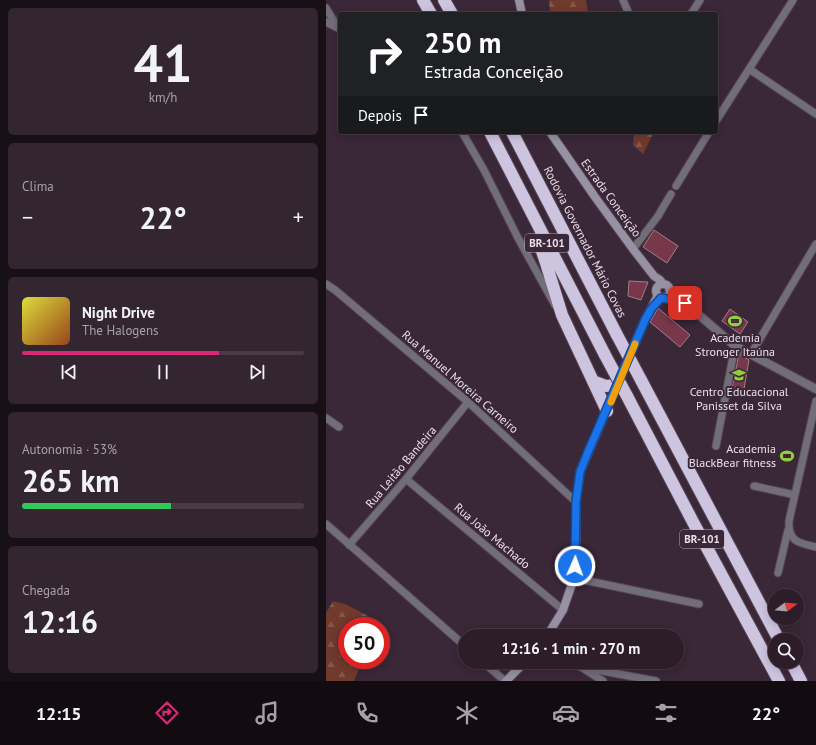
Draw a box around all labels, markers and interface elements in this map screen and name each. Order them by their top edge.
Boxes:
text: 250 m [424,24,501,61]
icon: right [358,28,410,80]
text: 41 [134,29,192,96]
text: Estrada Conceição [424,60,563,83]
text: km/h [149,89,177,106]
icon: arrive [410,104,432,126]
text: Depois [358,106,402,125]
street label: Estrada Conceição [578,156,645,240]
street label: Rodovia Governador Mário Covas [541,164,630,320]
text: Clima [22,178,54,195]
text: 22° [139,198,187,237]
text: − [22,203,33,231]
text: + [293,203,304,231]
road number: BR-101 [525,234,569,252]
pin [668,286,702,320]
icon: arrive [674,292,696,314]
text: Night Drive [82,303,155,322]
sports icon: Academia Stronger Itaúna [727,313,743,329]
text: The Halogens [82,322,159,339]
street label: Rua Manuel Moreira Carneiro [399,327,522,436]
place label: Academia Stronger Itaúna [695,330,775,359]
icon: previous [58,361,80,383]
icon: pause [152,361,174,383]
icon: next [246,361,268,383]
school or university icon: Centro Educacional Panisset da Silva [731,367,747,383]
place label: Centro Educacional Panisset da Silva [690,384,789,413]
street label: Rua Leitão Bandeira [362,423,439,511]
text: Autonomia · 53% [22,441,117,458]
place label: Academia BlackBear fitness [689,441,776,470]
sports icon: Academia BlackBear fitness [779,448,795,464]
text: 265 km [22,461,120,500]
street label: Rua João Machado [451,500,533,572]
road number: BR-101 [680,530,724,548]
position arrow [554,545,596,587]
text: Chegada [22,582,70,599]
north arrow [768,589,804,625]
map controls [768,589,804,669]
text: 12:16 [22,602,98,641]
speed limit sign: 50 [338,617,390,669]
button: search [768,633,804,669]
text: 12:16 · 1 min · 270 m [502,639,640,658]
icon: directions [153,699,181,727]
icon: music [253,699,281,727]
icon: phone [353,699,381,727]
icon: climate [453,699,481,727]
icon: car [552,699,580,727]
icon: filters [652,699,680,727]
text: 12:15 [36,702,82,725]
text: 22° [752,702,780,725]

